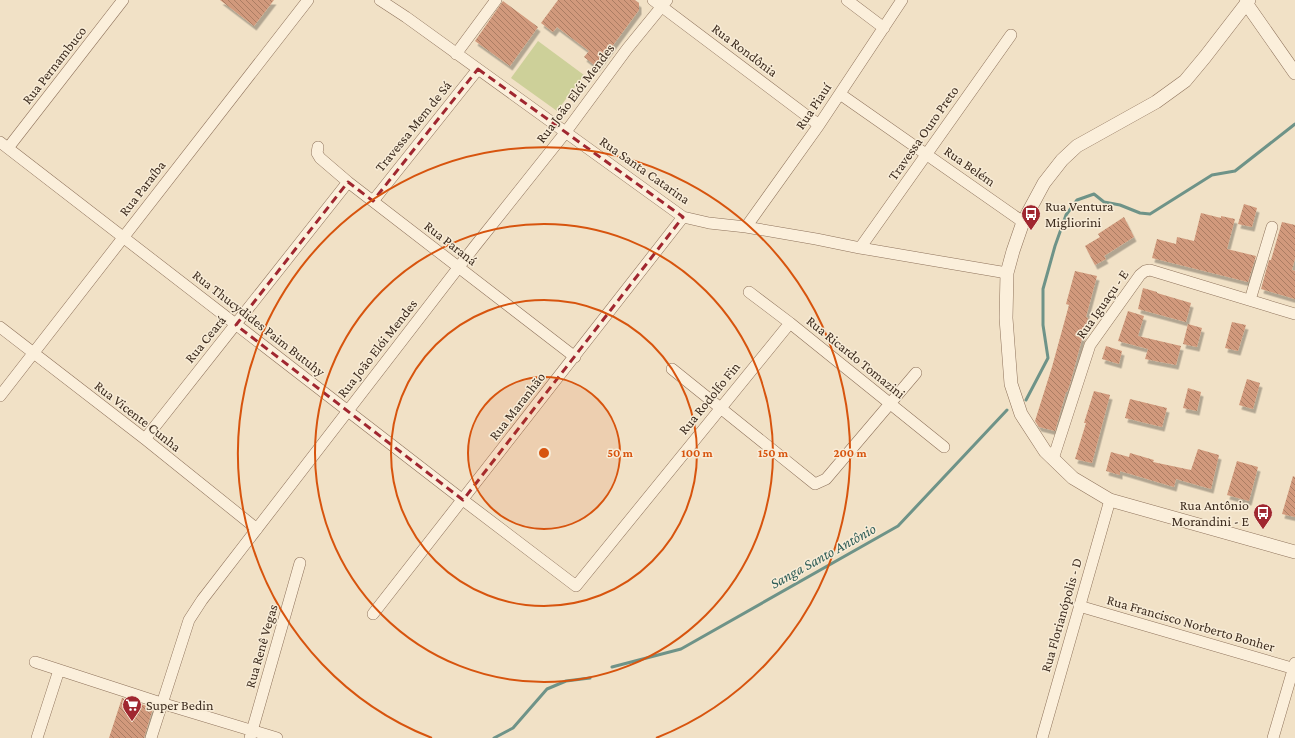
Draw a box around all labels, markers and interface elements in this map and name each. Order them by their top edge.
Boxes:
street label: Rua Rondônia [709,20,781,80]
street label: Rua Pernambuco [19,23,89,107]
street label: Rua João Elói Mendes [532,40,618,146]
street label: Travessa Mem de Sá [371,77,455,175]
street label: Rua Piauí [792,80,834,132]
street label: Travessa Ouro Preto [884,83,962,183]
street label: Rua Santa Catarina [597,133,694,207]
street label: Rua Belém [941,143,999,189]
street label: Rua Paraíba [115,157,169,219]
place label: Rua Ventura Migliorini [1045,198,1114,230]
bus stop icon: Rua Ventura Migliorini [1020,203,1042,231]
street label: Rua Paraná [421,217,481,269]
street label: Rua Thucydides Paim Butuhy [190,266,329,380]
street label: Rua Iguaçu - E [1072,266,1132,341]
street label: Rua João Elói Mendes [334,296,420,400]
street label: Rua Ceará [181,312,229,366]
street label: Rua Ricardo Tomazini [804,312,909,402]
street label: Rua Rodolfo Fin [675,358,743,437]
street label: Rua Maranhão [485,369,549,443]
street label: Rua Vicente Cunha [92,377,185,455]
centre of rings [537,446,551,460]
text: 50 m [607,446,634,460]
text: 100 m [681,446,714,460]
text: 150 m [758,446,789,460]
text: 200 m [833,446,867,460]
place label: Rua Antônio Morandini - E [1172,497,1249,529]
bus stop icon: Rua Antônio Morandini - E [1252,502,1274,530]
water label: Sanga Santo Antônio [767,520,879,593]
street label: Rua Florianópolis - D [1037,556,1085,674]
street label: Rua Francisco Norberto Bonher [1105,591,1277,655]
street label: Rua Renê Vegas [241,602,281,690]
supermarket icon: Super Bedin [121,694,143,722]
place label: Super Bedin [146,697,214,713]

